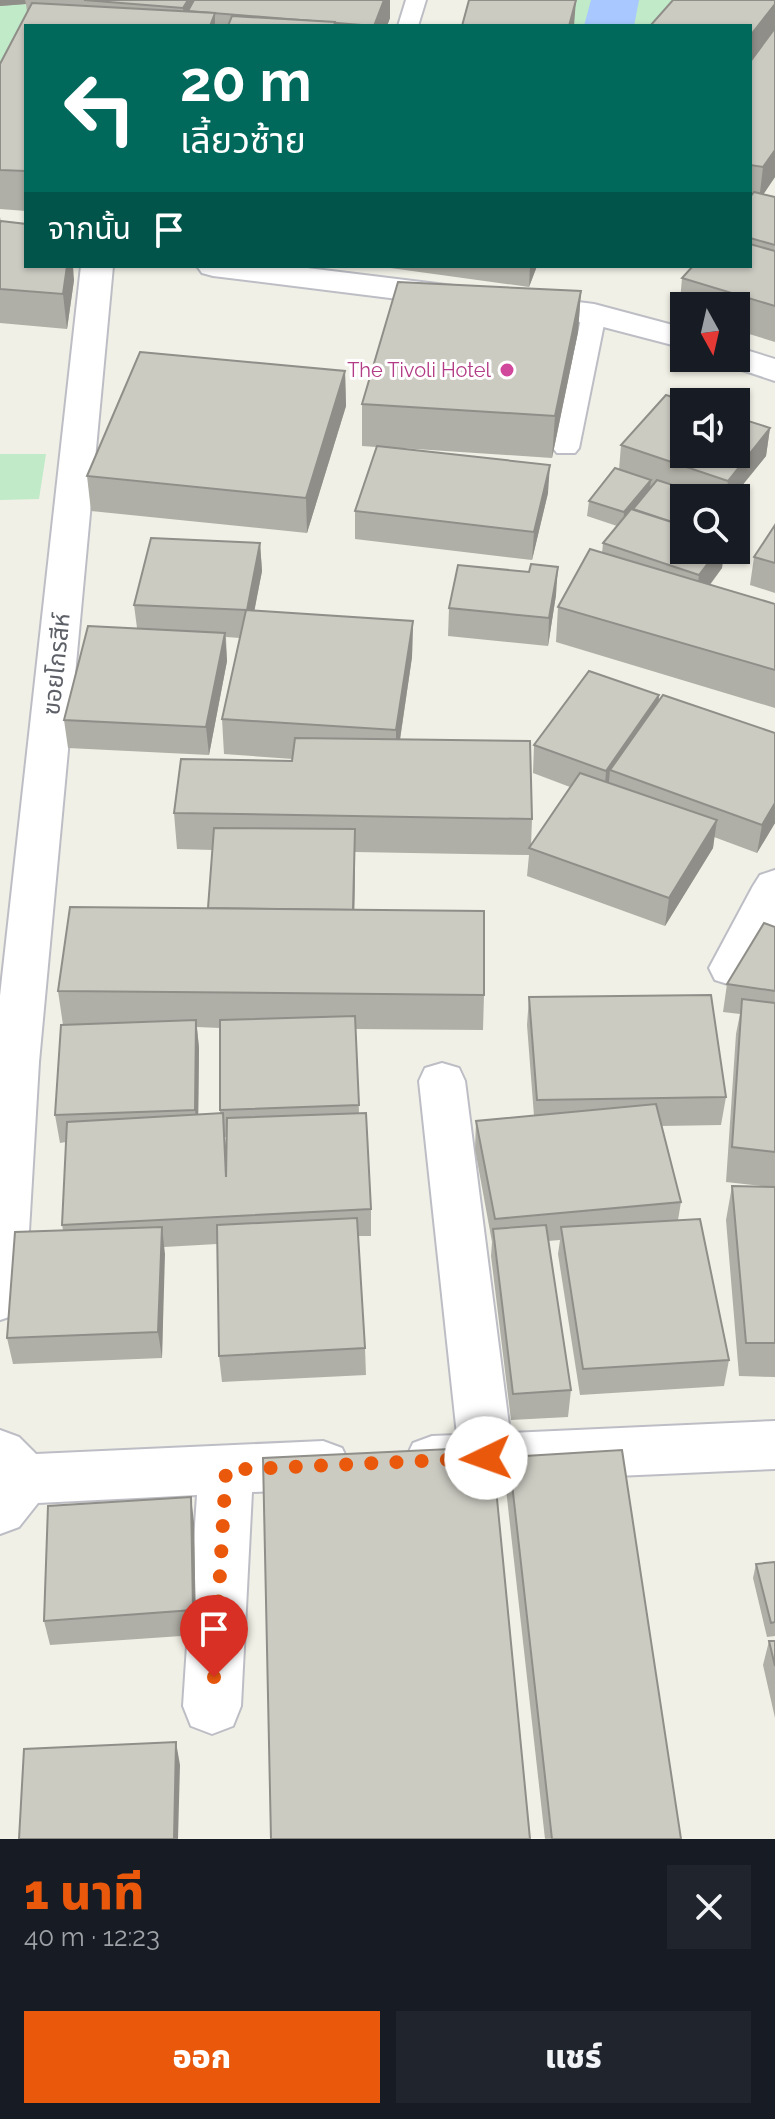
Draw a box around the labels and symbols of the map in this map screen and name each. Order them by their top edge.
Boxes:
north arrow [670,292,750,372]
place label: The Tivoli Hotel [347,358,492,382]
marker: The Tivoli Hotel [498,361,516,379]
street label: ฃอยโกรสีห์ [36,611,76,717]
position arrow [444,1416,528,1500]
pin [180,1595,248,1677]

